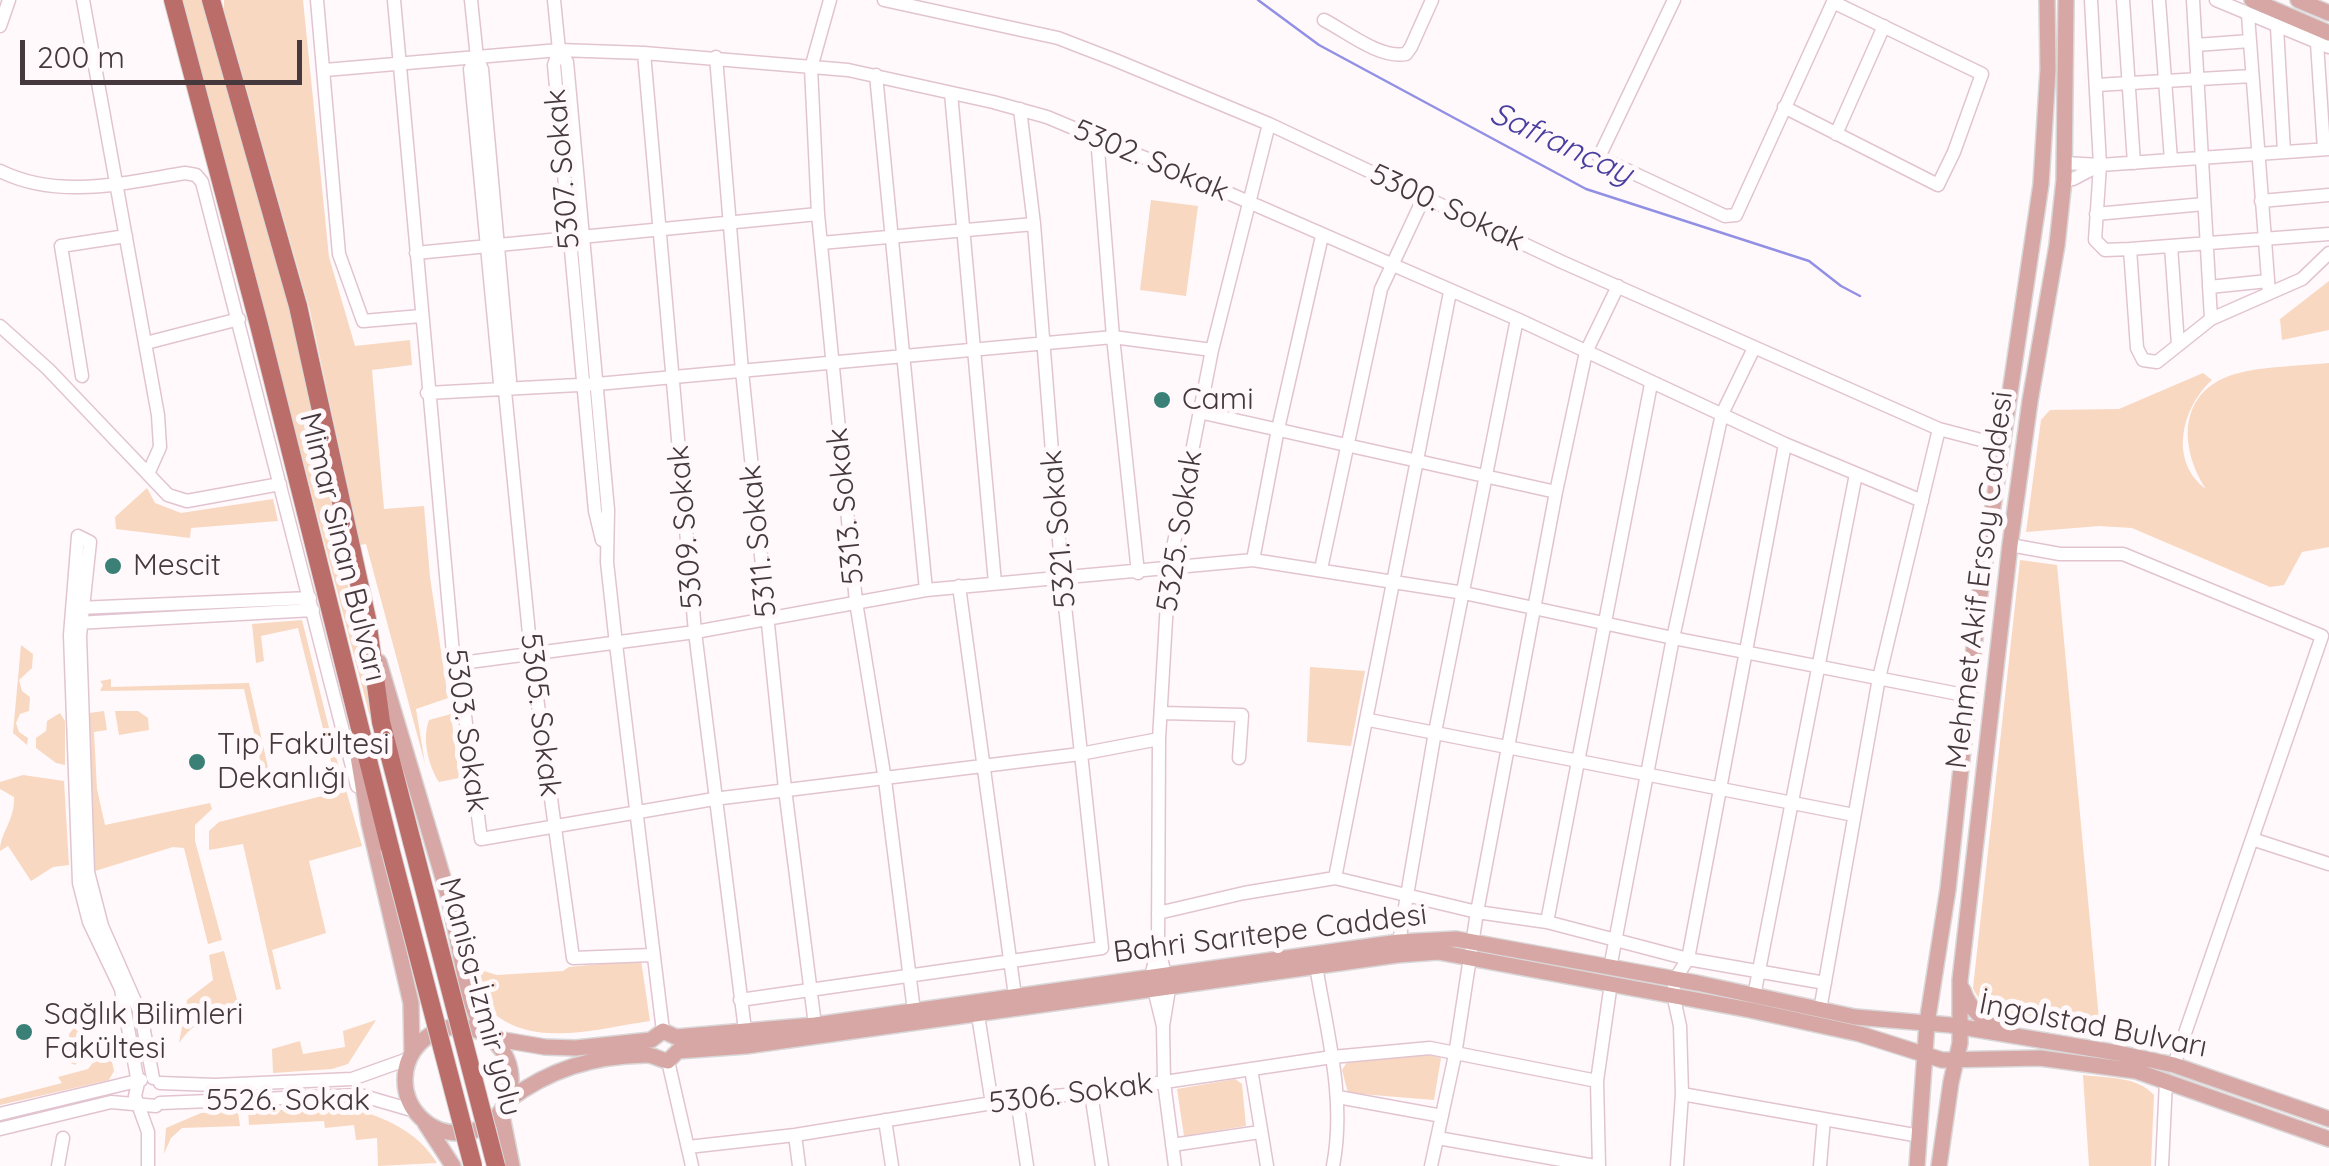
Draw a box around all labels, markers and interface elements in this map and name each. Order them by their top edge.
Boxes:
scale bar [25,20,308,82]
text: 200 m [37,38,125,76]
street label: 5307. Sokak [538,87,588,251]
water label: Safrançay [1484,94,1638,194]
street label: 5302. Sokak [1068,112,1234,210]
street label: 5300. Sokak [1364,156,1530,260]
place label: Cami [1182,382,1254,418]
marker: Cami [1151,389,1173,411]
street label: Mehmet Akif Ersoy Caddesi [1939,389,2021,771]
street label: Mimar Sinan Bulvarı [291,409,393,685]
street label: 5313. Sokak [820,426,872,586]
street label: 5309. Sokak [661,444,711,610]
street label: 5321. Sokak [1034,448,1084,610]
street label: 5325. Sokak [1149,448,1211,614]
street label: 5311. Sokak [733,463,785,619]
place label: Mescit [133,548,221,584]
marker: Mescit [102,555,124,577]
street label: 5305. Sokak [512,631,568,799]
street label: 5303. Sokak [437,647,495,815]
place label: Tıp Fakültesi Dekanlığı [217,727,390,798]
marker: Tıp Fakültesi Dekanlığı [186,751,208,773]
street label: Manisa-İzmir yolu [431,874,529,1120]
street label: Bahri Sarıtepe Caddesi [1111,897,1429,971]
street label: İngolstad Bulvarı [1976,986,2210,1066]
place label: Sağlık Bilimleri Fakültesi [44,997,243,1068]
marker: Sağlık Bilimleri Fakültesi [13,1021,35,1043]
street label: 5306. Sokak [987,1066,1155,1122]
street label: 5526. Sokak [206,1083,370,1119]

